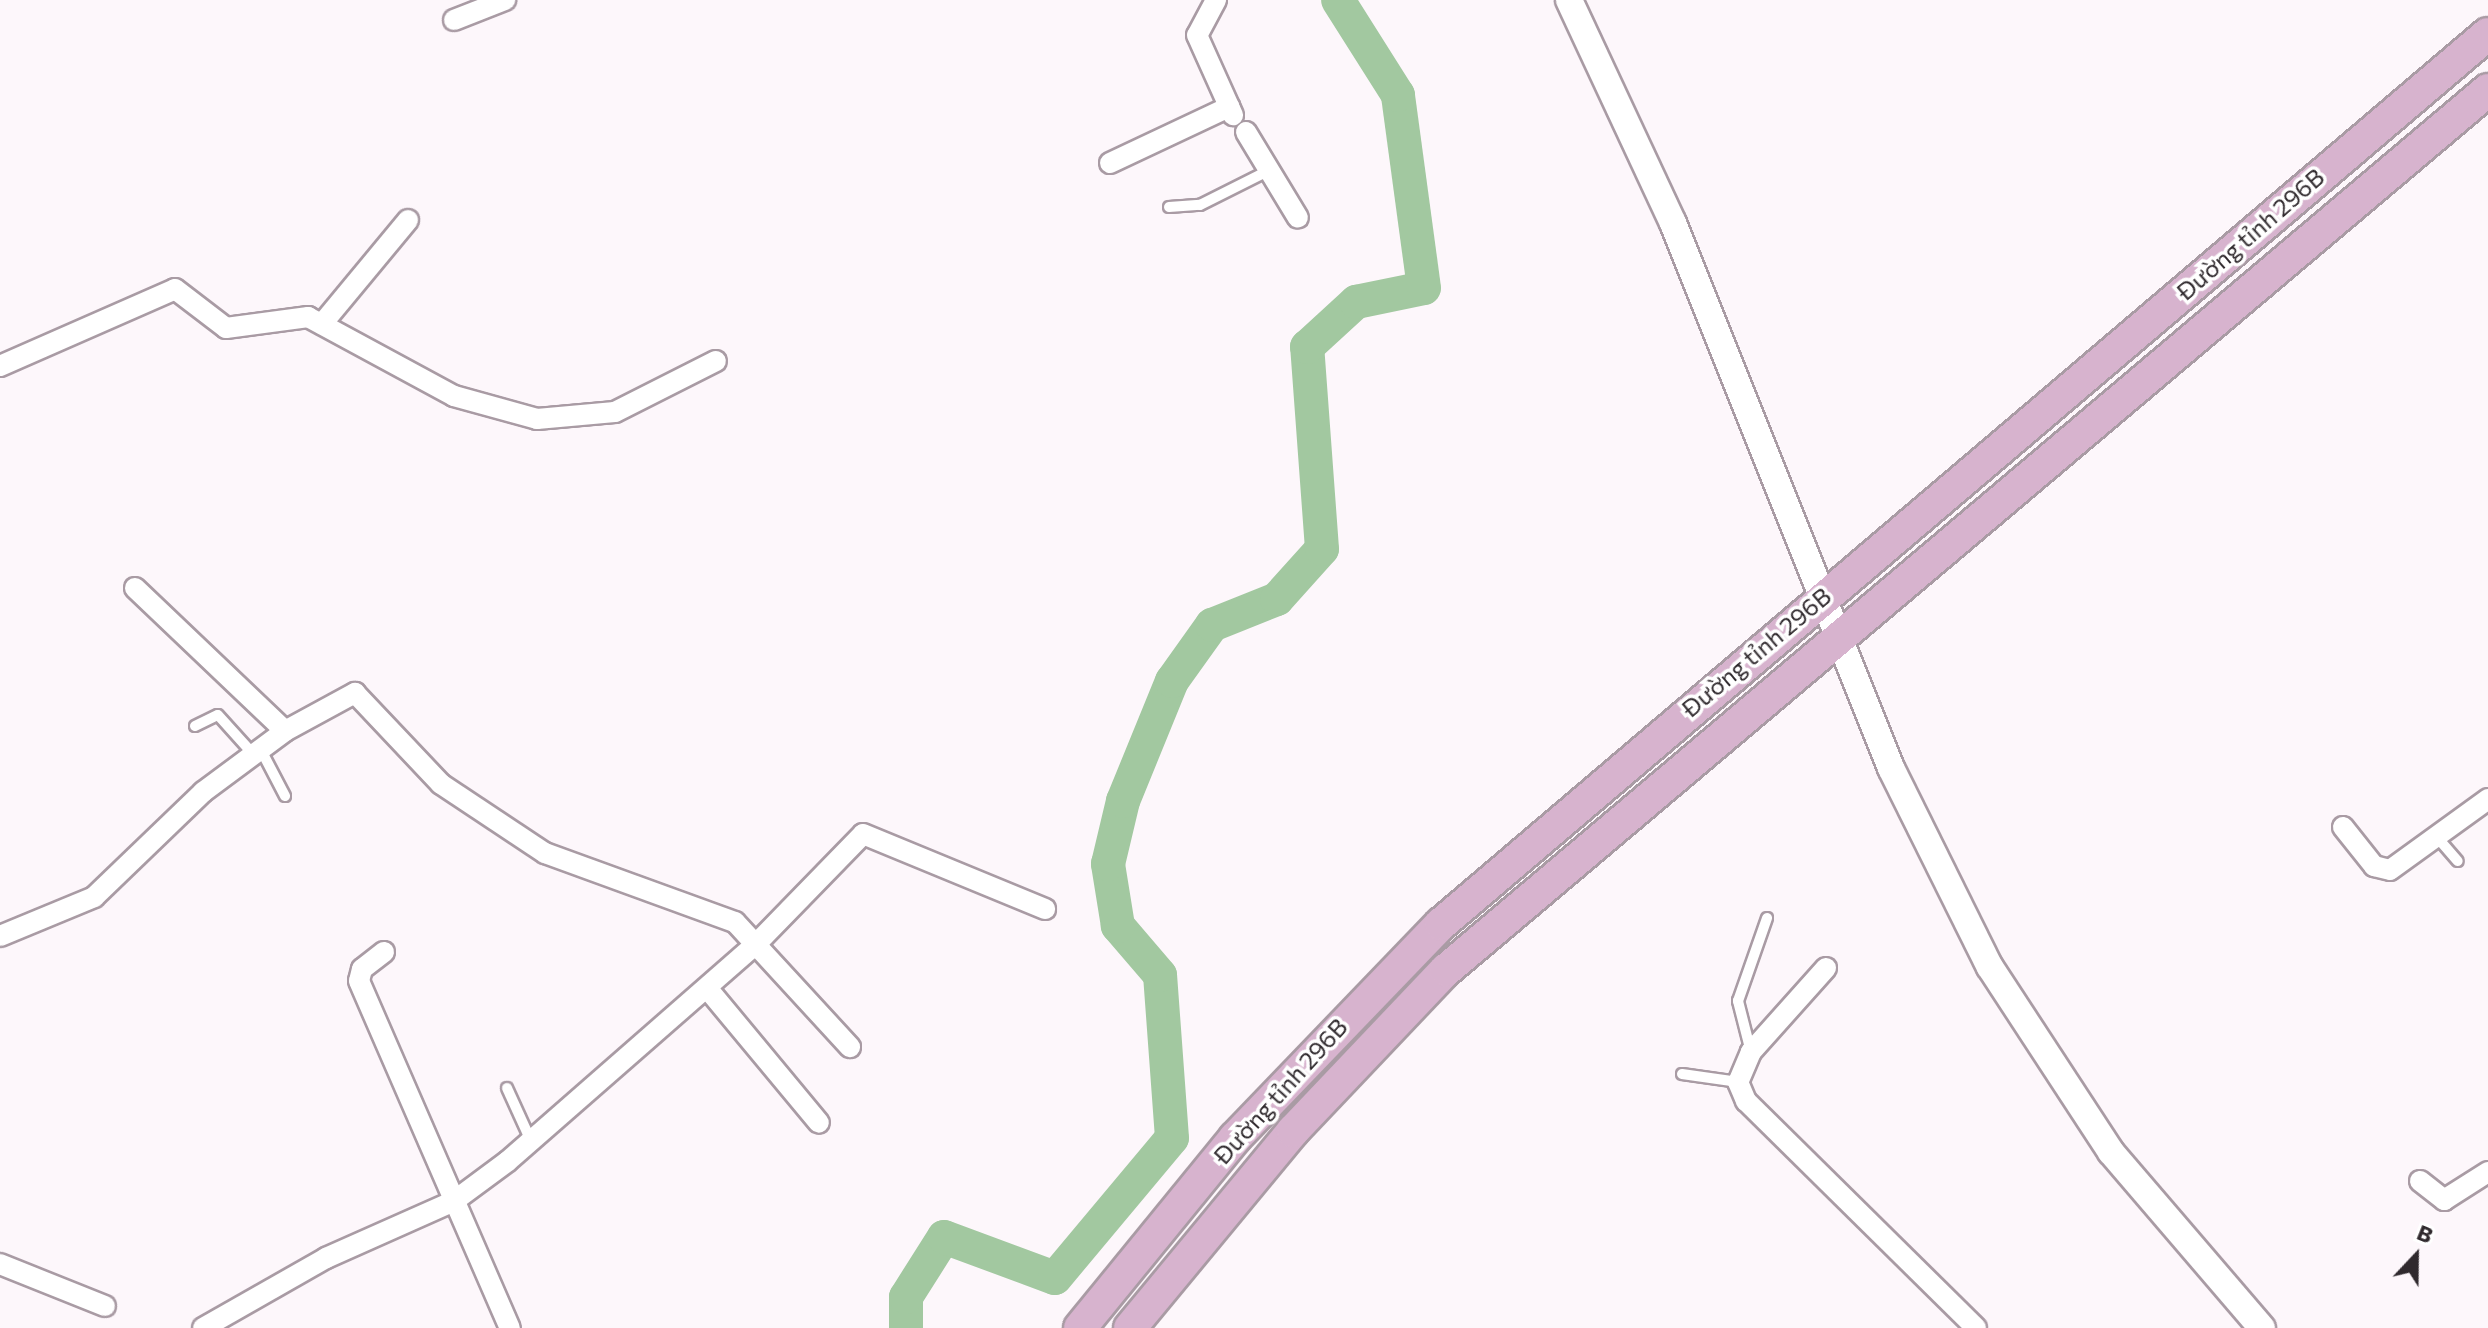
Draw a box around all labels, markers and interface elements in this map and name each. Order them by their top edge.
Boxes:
street label: Đường tỉnh 296B [2171,162,2329,306]
street label: Đường tỉnh 296B [1676,581,1836,723]
street label: Đường tỉnh 296B [1207,1012,1353,1170]
north arrow [2376,1216,2456,1296]
text: B [2413,1218,2437,1249]

